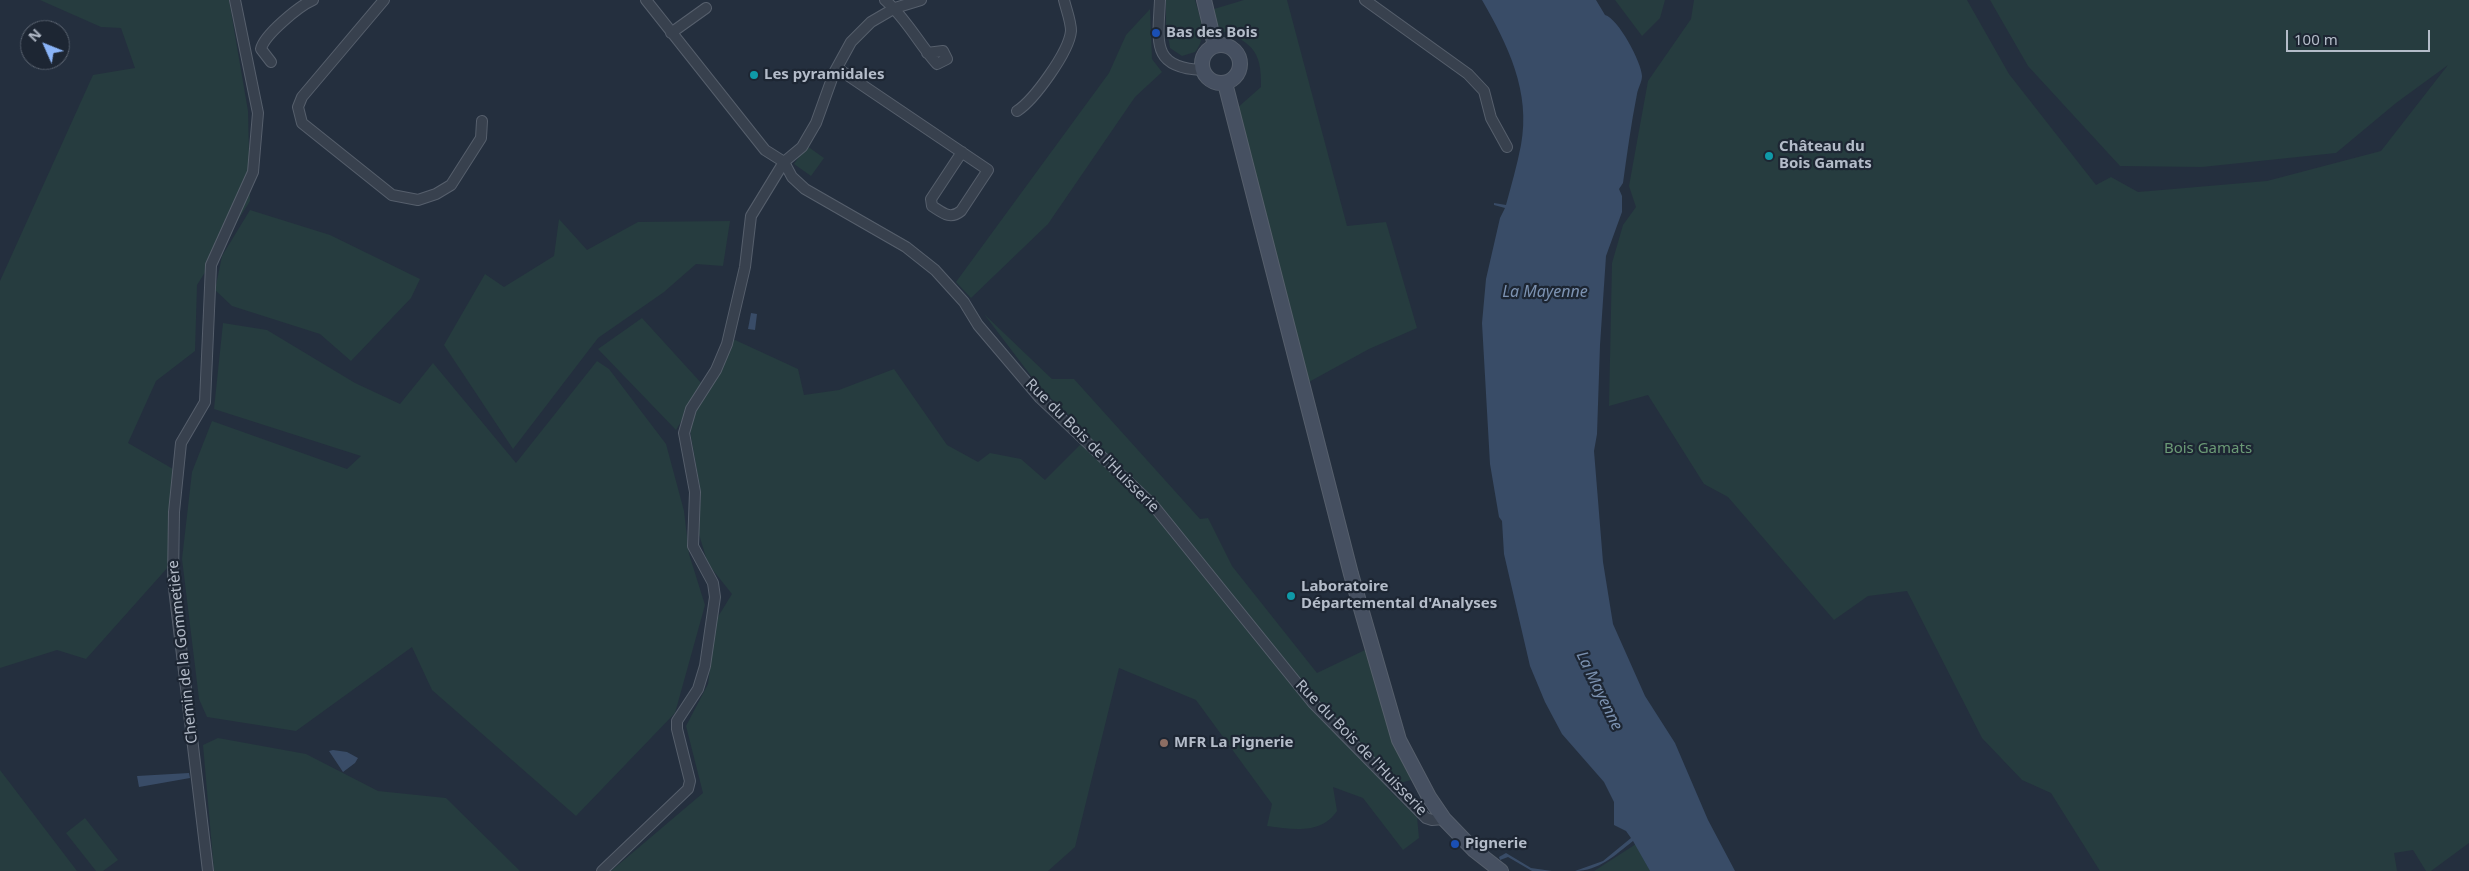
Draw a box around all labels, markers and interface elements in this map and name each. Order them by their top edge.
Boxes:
north arrow [20,20,70,70]
scale bar [2289,20,2433,52]
text: N [24,24,45,46]
place label: Bas des Bois [1166,24,1258,42]
marker: Bas des Bois [1150,27,1162,39]
text: 100 m [2294,29,2338,49]
place label: Les pyramidales [764,66,884,84]
marker: Les pyramidales [748,69,760,81]
place label: Château du Bois Gamats [1779,138,1872,173]
marker: Château du Bois Gamats [1763,150,1775,162]
water label: La Mayenne [1502,282,1588,302]
street label: Rue du Bois de l'Huisserie [1021,375,1163,517]
park label: Bois Gamats [2164,440,2252,458]
street label: Chemin de la Gommetière [164,559,202,745]
place label: Laboratoire Départemental d'Analyses [1301,578,1497,613]
marker: Laboratoire Départemental d'Analyses [1285,590,1297,602]
water label: La Mayenne [1572,648,1626,734]
street label: Rue du Bois de l'Huisserie [1291,676,1431,820]
place label: MFR La Pignerie [1174,734,1294,752]
marker: MFR La Pignerie [1158,737,1170,749]
place label: Pignerie [1465,835,1527,853]
marker: Pignerie [1449,838,1461,850]

